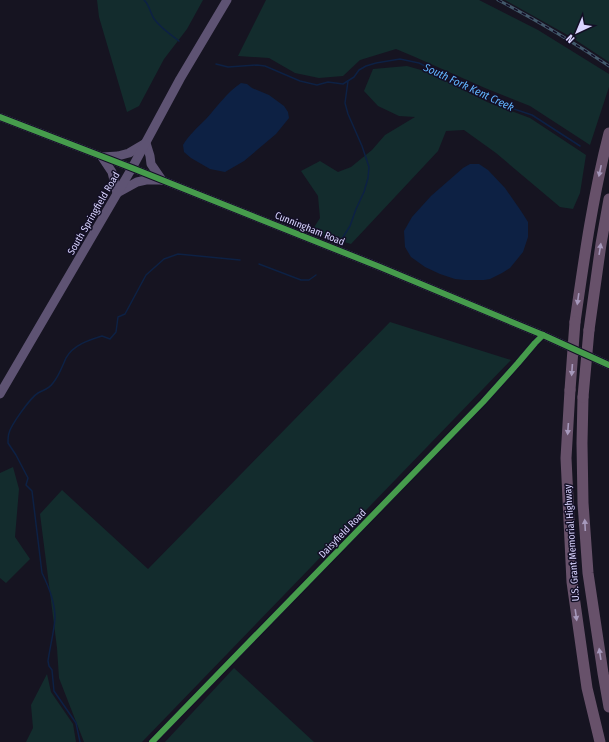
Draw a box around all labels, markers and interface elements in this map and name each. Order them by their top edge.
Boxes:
north arrow [557,12,597,52]
text: N [564,32,577,46]
water label: South Fork Kent Creek [421,60,517,114]
one-way arrow [597,165,603,177]
street label: South Springfield Road [65,170,123,257]
street label: Cunningham Road [273,209,346,248]
one-way arrow [597,243,603,255]
one-way arrow [575,293,581,305]
one-way arrow [568,364,575,376]
one-way arrow [564,423,571,435]
street label: U.S. Grant Memorial Highway [562,484,582,602]
street label: Daisyfield Road [317,507,369,560]
one-way arrow [581,519,588,532]
one-way arrow [573,609,579,621]
one-way arrow [597,648,603,661]

